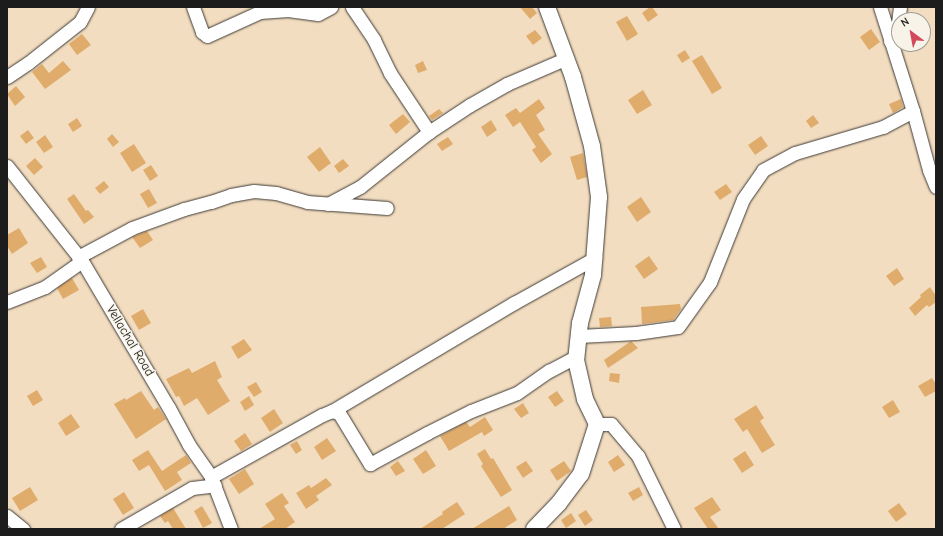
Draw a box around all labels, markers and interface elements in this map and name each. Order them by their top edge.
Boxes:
north arrow [891,12,931,52]
text: N [898,15,911,30]
street label: Vellachal Road [103,303,157,379]

